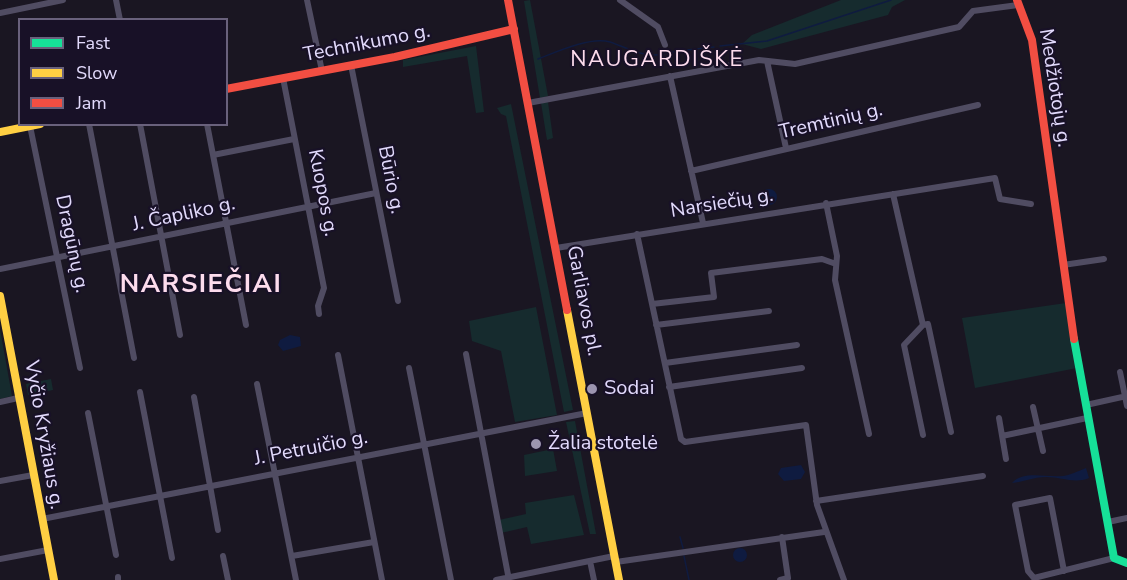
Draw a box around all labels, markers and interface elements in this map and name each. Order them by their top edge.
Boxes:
legend [18,18,228,126]
street label: Technikumo g. [302,20,432,68]
street label: Medžiotojų g. [1033,27,1075,149]
text: Fast [76,31,110,55]
district label: NAUGARDIŠKĖ [570,48,744,74]
text: Slow [76,61,117,85]
text: Jam [76,91,107,115]
street label: Tremtinių g. [777,98,885,146]
street label: Būrio g. [372,144,408,216]
street label: Kuopos g. [302,147,342,239]
street label: Narsiečių g. [669,184,775,224]
street label: J. Čapliko g. [131,192,237,238]
street label: Dragūnų g. [49,193,93,295]
street label: Garliavos pl. [561,244,605,358]
district label: NARSIEČIAI [120,270,282,302]
street label: Vyčio Kryžiaus g. [18,359,68,511]
place label: Sodai [604,377,654,401]
marker: Sodai [585,382,599,396]
street label: J. Petruičio g. [252,426,370,472]
place label: Žalia stotelė [548,432,658,456]
marker: Žalia stotelė [529,437,543,451]

